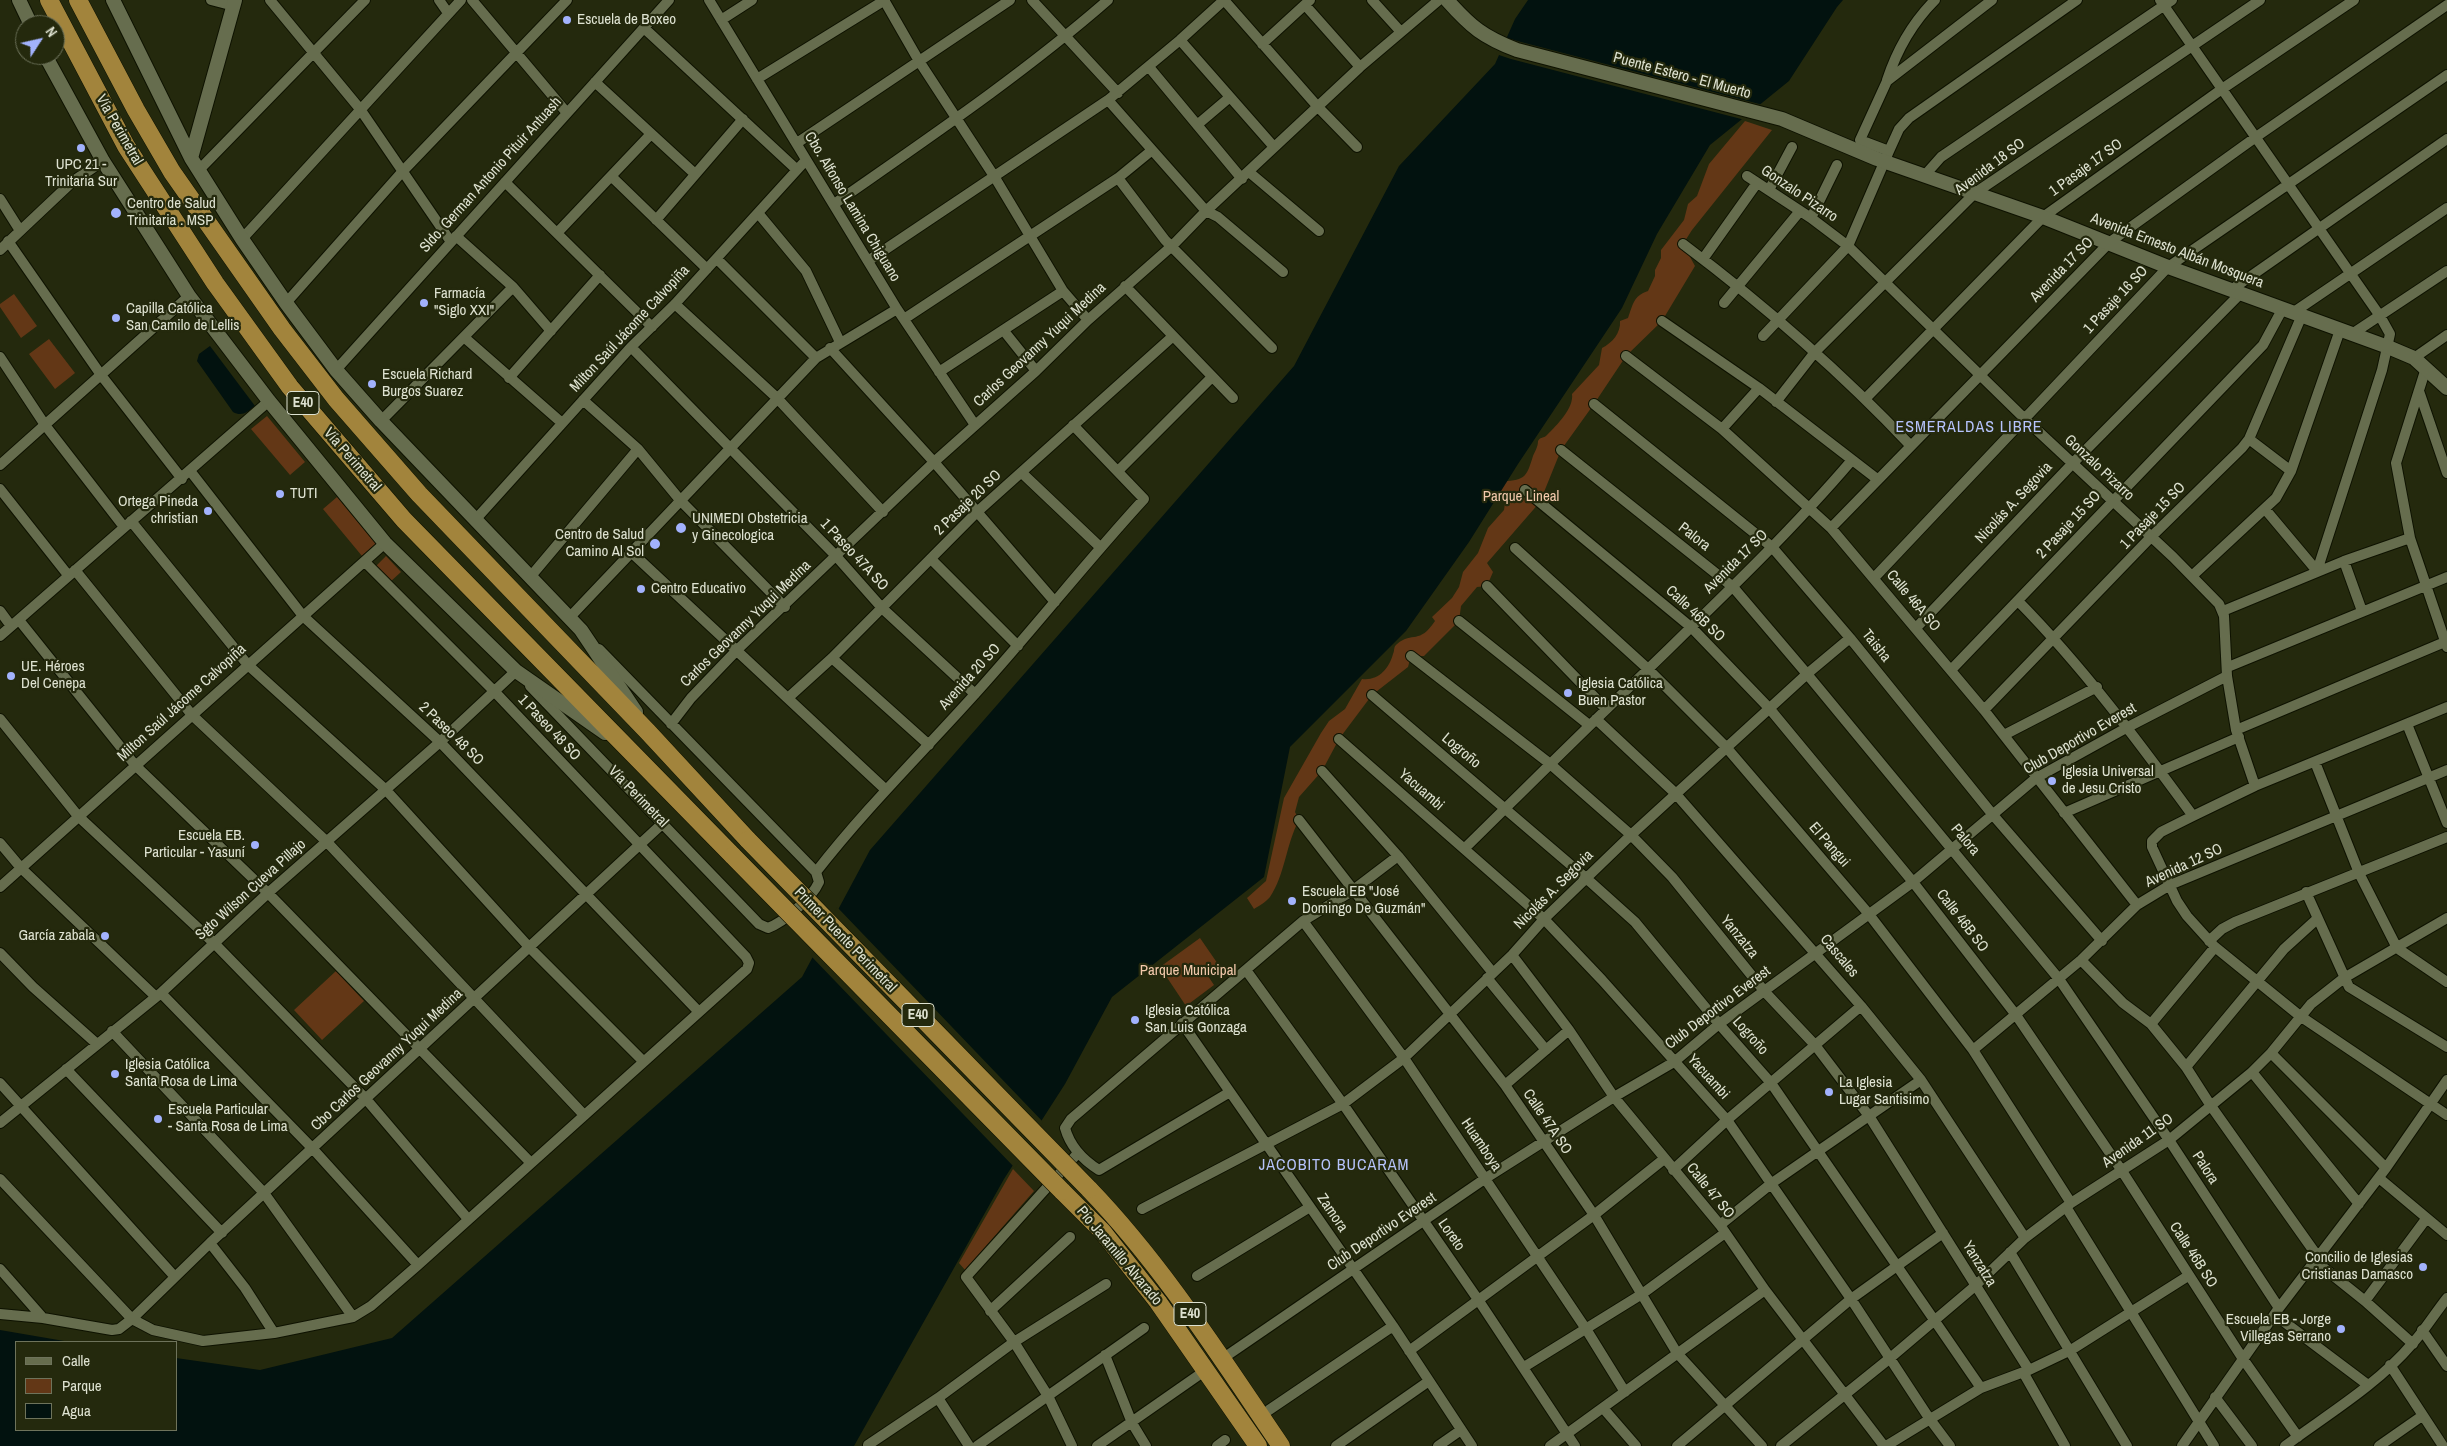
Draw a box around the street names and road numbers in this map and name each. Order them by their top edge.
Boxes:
street label: Puente Estero - El Muerto [1611,49,1753,103]
street label: Vía Perimetral [92,92,146,168]
street label: Sldo. German Antonio Pituir Antuash [416,94,566,256]
street label: Cbo. Alfonso Lamina Chiguano [800,129,904,285]
street label: Avenida 18 SO [1951,135,2029,199]
street label: 1 Pasaje 17 SO [2046,135,2126,201]
street label: Gonzalo Pizarro [1757,162,1841,226]
street label: Avenida Ernesto Albán Mosquera [2088,210,2266,292]
street label: Avenida 17 SO [2027,234,2097,306]
street label: Milton Saúl Jácome Calvopiña [567,262,693,396]
street label: 1 Pasaje 16 SO [2080,262,2152,338]
street label: Carlos Geovanny Yuqui Medina [970,279,1110,411]
road number: E40 [287,392,319,414]
street label: Vía Perimetral [319,425,385,495]
street label: Gonzalo Pizarro [2060,431,2138,505]
street label: Nicolás A. Segovia [1972,459,2056,547]
street label: 2 Pasaje 20 SO [931,467,1005,539]
street label: 1 Pasaje 15 SO [2117,479,2189,553]
street label: 2 Pasaje 15 SO [2033,487,2105,563]
street label: 1 Paseo 47A SO [816,515,892,595]
street label: Palora [1674,519,1714,555]
street label: Avenida 17 SO [1700,526,1772,598]
street label: Carlos Geovanny Yuqui Medina [677,557,815,691]
street label: Calle 46A SO [1882,567,1944,635]
street label: Calle 46B SO [1662,582,1728,646]
street label: Taisha [1858,626,1894,666]
street label: Avenida 20 SO [935,640,1005,714]
street label: Milton Saúl Jácome Calvopiña [114,641,250,765]
street label: 1 Paseo 48 SO [514,691,584,765]
street label: 2 Paseo 48 SO [415,699,487,769]
street label: Club Deportivo Everest [2020,699,2140,779]
street label: Logroño [1438,730,1484,772]
street label: Vía Perimetral [604,763,672,831]
street label: Yacuambi [1395,765,1447,815]
street label: El Pangui [1805,819,1853,871]
street label: Palora [1947,821,1983,859]
street label: Sgto Wilson Cueva Pillajo [192,836,310,944]
street label: Avenida 12 SO [2142,840,2226,892]
street label: Nicolás A. Segovia [1511,847,1597,933]
street label: Primer Puente Perimetral [790,884,900,996]
street label: Calle 46B SO [1932,886,1992,956]
street label: Yanzatza [1716,912,1762,962]
street label: Cascales [1816,931,1862,981]
street label: Club Deportivo Everest [1662,963,1774,1053]
street label: Cbo Carlos Geovanny Yuqui Medina [308,985,466,1135]
road number: E40 [902,1004,934,1026]
street label: Logroño [1728,1013,1772,1059]
street label: Yacuambi [1683,1051,1733,1103]
street label: Calle 47A SO [1519,1086,1575,1158]
street label: Avenida 11 SO [2099,1110,2177,1172]
street label: Huamboya [1457,1115,1505,1175]
street label: Palora [2188,1148,2222,1188]
street label: Calle 47 SO [1682,1160,1738,1222]
street label: Club Deportivo Everest [1324,1189,1440,1275]
street label: Zamora [1313,1190,1351,1236]
street label: Pío Jaramillo Alvarado [1072,1203,1166,1309]
street label: Loreto [1434,1216,1468,1254]
street label: Calle 46B SO [2165,1219,2221,1291]
street label: Yanzatza [1958,1238,2000,1290]
road number: E40 [1174,1302,1206,1326]

